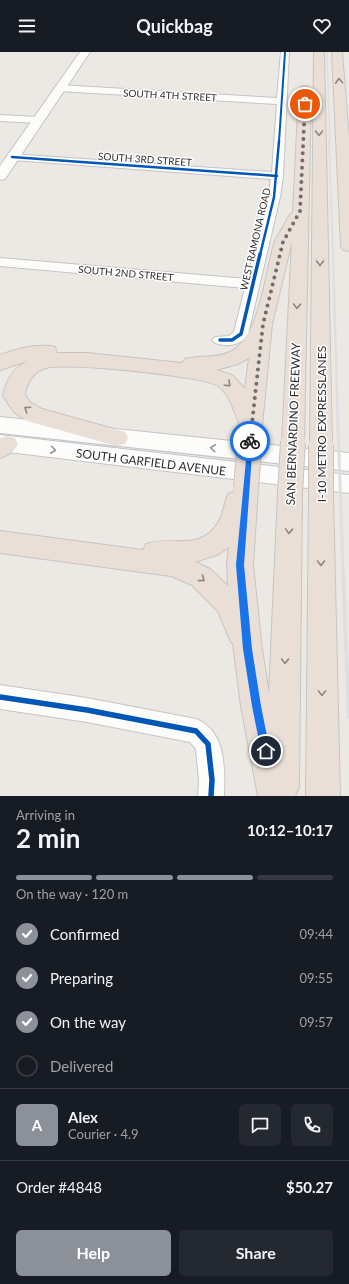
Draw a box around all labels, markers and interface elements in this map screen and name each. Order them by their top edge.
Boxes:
icon: menu [16,15,38,37]
text: Quickbag [136,15,213,37]
icon: heart [311,15,333,37]
one-way arrow [335,78,343,84]
street label: SOUTH 4TH STREET [123,87,217,103]
pin [288,87,322,121]
icon: bag [294,93,316,115]
one-way arrow [315,130,323,136]
street label: SOUTH 3RD STREET [98,150,192,168]
street label: WEST RAMONA ROAD [237,186,273,292]
one-way arrow [316,260,324,266]
street label: SOUTH 2ND STREET [78,263,174,283]
one-way arrow [293,303,301,309]
street label: SAN BERNARDINO FREEWAY [283,342,303,506]
street label: I-10 METRO EXPRESSLANES [314,346,329,502]
one-way arrow [223,379,231,387]
one-way arrow [24,407,31,414]
courier [230,421,270,461]
icon: bike [239,430,261,452]
one-way arrow [210,444,216,453]
one-way arrow [50,445,56,454]
street label: SOUTH GARFIELD AVENUE [75,445,227,479]
one-way arrow [285,528,293,534]
one-way arrow [317,560,325,566]
one-way arrow [197,574,204,581]
one-way arrow [281,658,290,664]
one-way arrow [318,690,326,696]
pin [249,734,283,768]
icon: home [255,740,277,762]
text: Arriving in [16,807,75,823]
text: 10:12–10:17 [247,821,333,839]
text: 2 min [16,822,80,854]
text: On the way · 120 m [16,886,128,902]
icon: check [16,923,38,945]
text: Confirmed [50,925,119,943]
text: 09:44 [300,926,333,942]
icon: check [16,967,38,989]
text: Preparing [50,969,113,987]
text: 09:55 [300,970,333,986]
icon: check [16,1011,38,1033]
text: On the way [50,1013,126,1031]
text: 09:57 [300,1014,333,1030]
text: Delivered [50,1057,113,1075]
button: chat [239,1104,281,1146]
button: phone [291,1104,333,1146]
text: Alex [68,1108,98,1126]
text: A [32,1116,42,1134]
text: Courier · 4.9 [68,1126,139,1142]
text: Order #4848 [16,1178,102,1196]
text: $50.27 [286,1178,333,1196]
button: Help [16,1230,171,1276]
button: Share [179,1230,333,1276]

